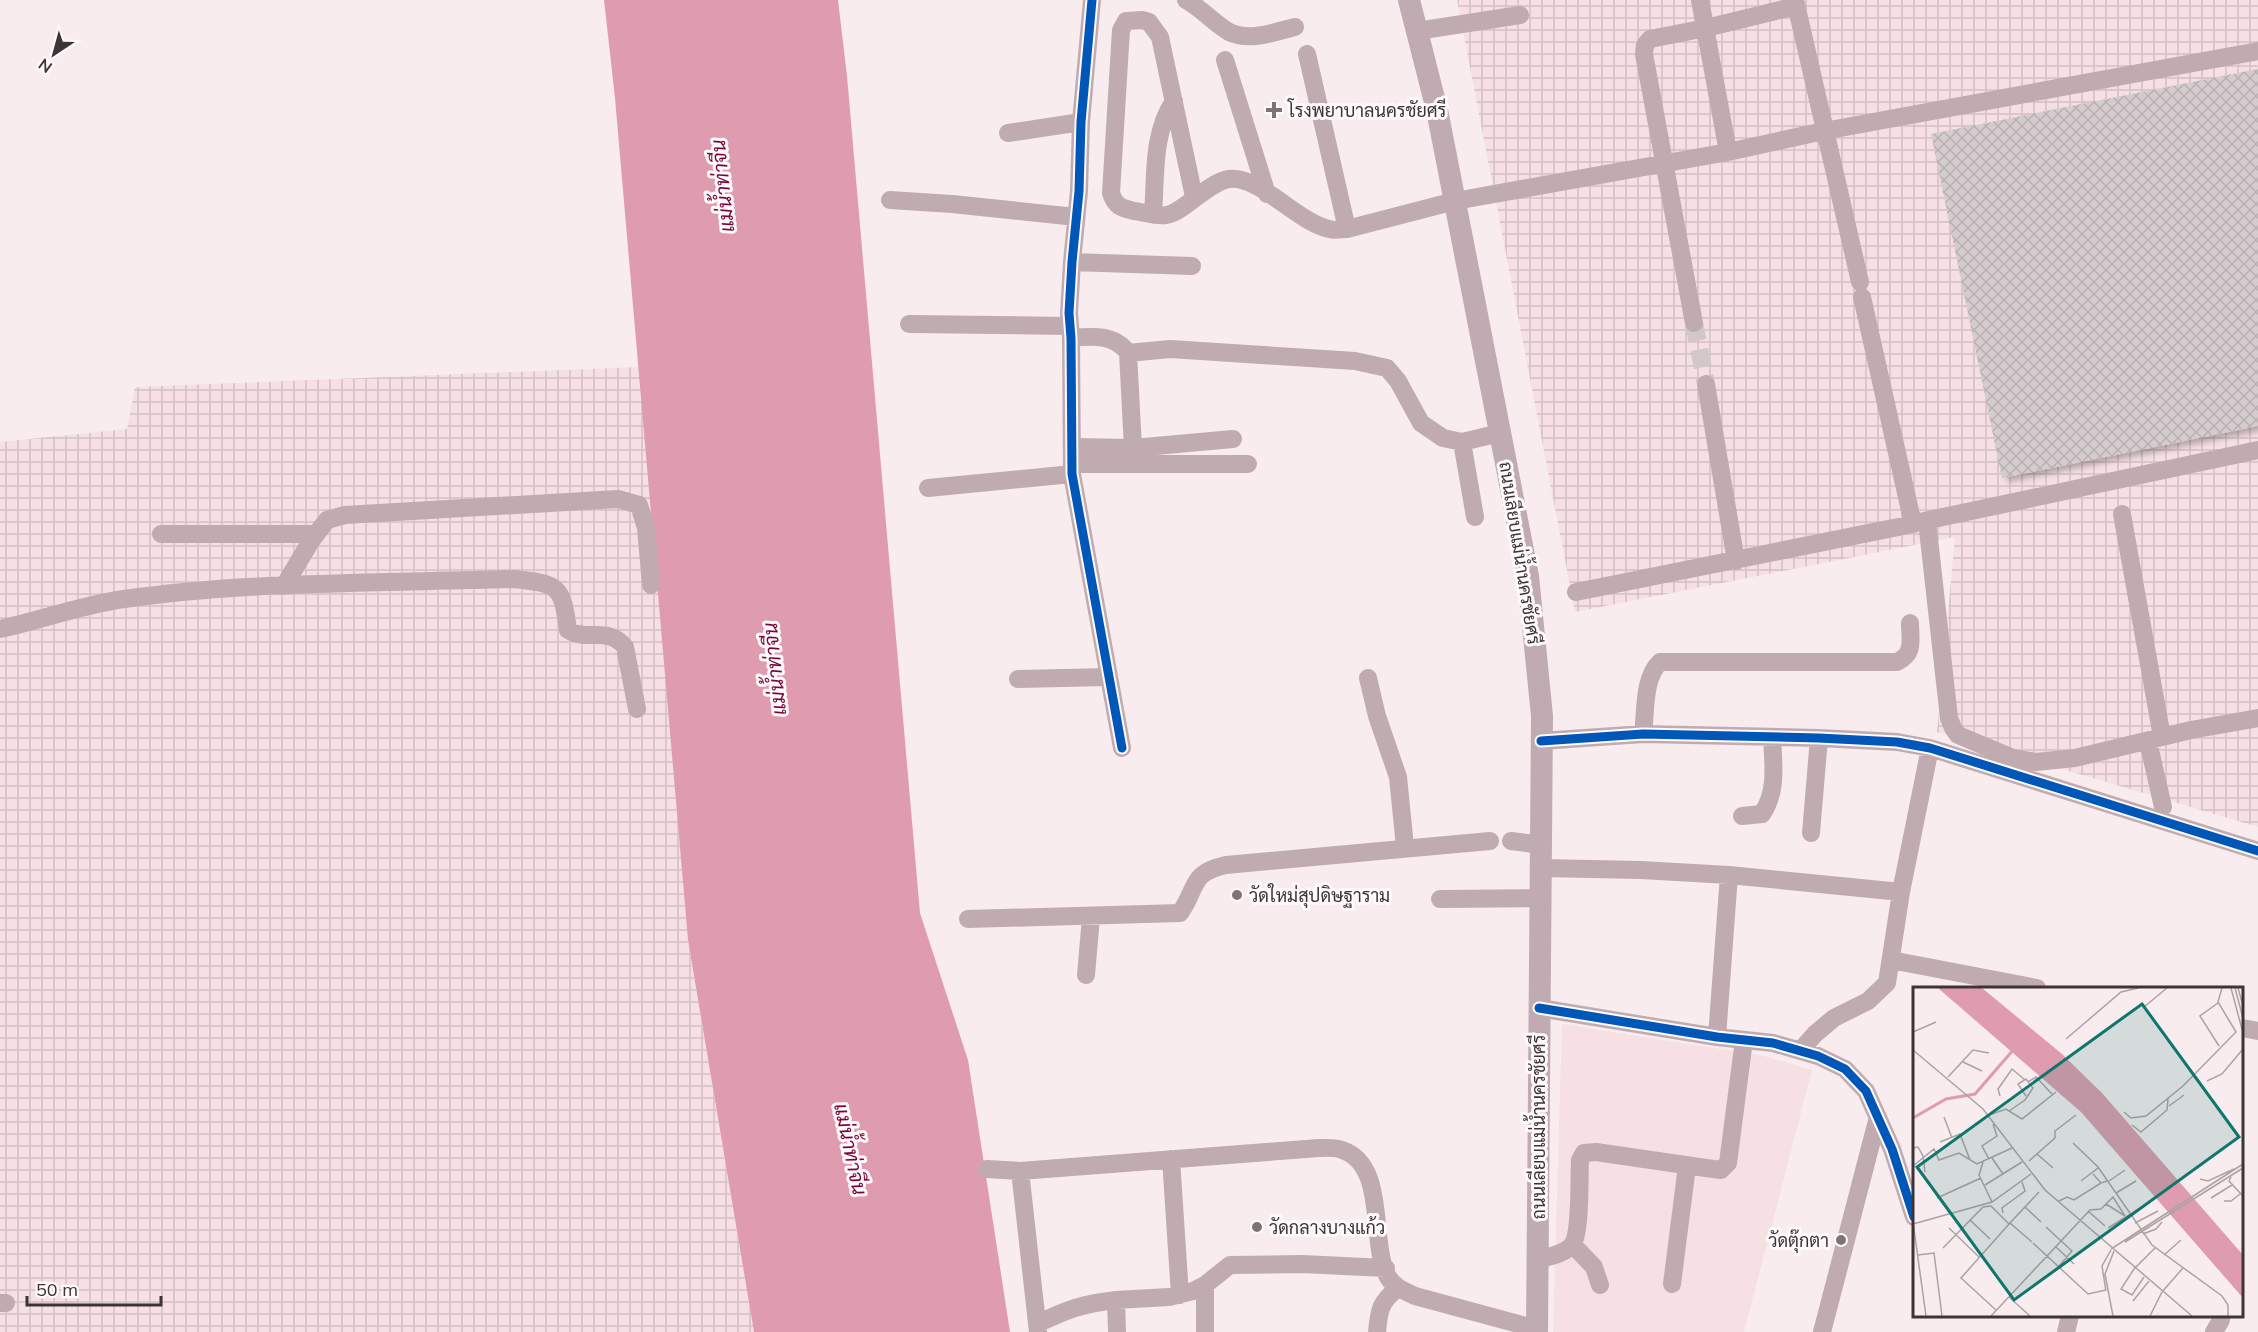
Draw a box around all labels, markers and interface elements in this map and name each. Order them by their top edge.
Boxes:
north arrow [24,24,84,84]
text: N [34,54,56,78]
place label: โรงพยาบาลนครชัยศรี [1287,98,1447,122]
marker: โรงพยาบาลนครชัยศรี [1265,101,1283,119]
water label: แม่น้ำท่าจีน [700,138,739,234]
street label: ถนนเลียบแม่น้ำนครชัยศรี [1494,459,1550,646]
water label: แม่น้ำท่าจีน [752,621,791,717]
place label: วัดใหม่สุปดิษฐาราม [1249,883,1390,908]
marker: วัดใหม่สุปดิษฐาราม [1230,888,1244,902]
inset map [1913,987,2243,1317]
street label: ถนนเลียบแม่น้ำนครชัยศรี [1523,1034,1550,1219]
water label: แม่น้ำท่าจีน [829,1100,878,1197]
place label: วัดกลางบางแก้ว [1269,1216,1385,1239]
marker: วัดกลางบางแก้ว [1250,1220,1264,1234]
place label: วัดตุ๊กตา [1768,1229,1829,1253]
marker: วัดตุ๊กตา [1834,1233,1848,1247]
scale bar [27,1269,160,1307]
text: 50 m [36,1278,78,1301]

